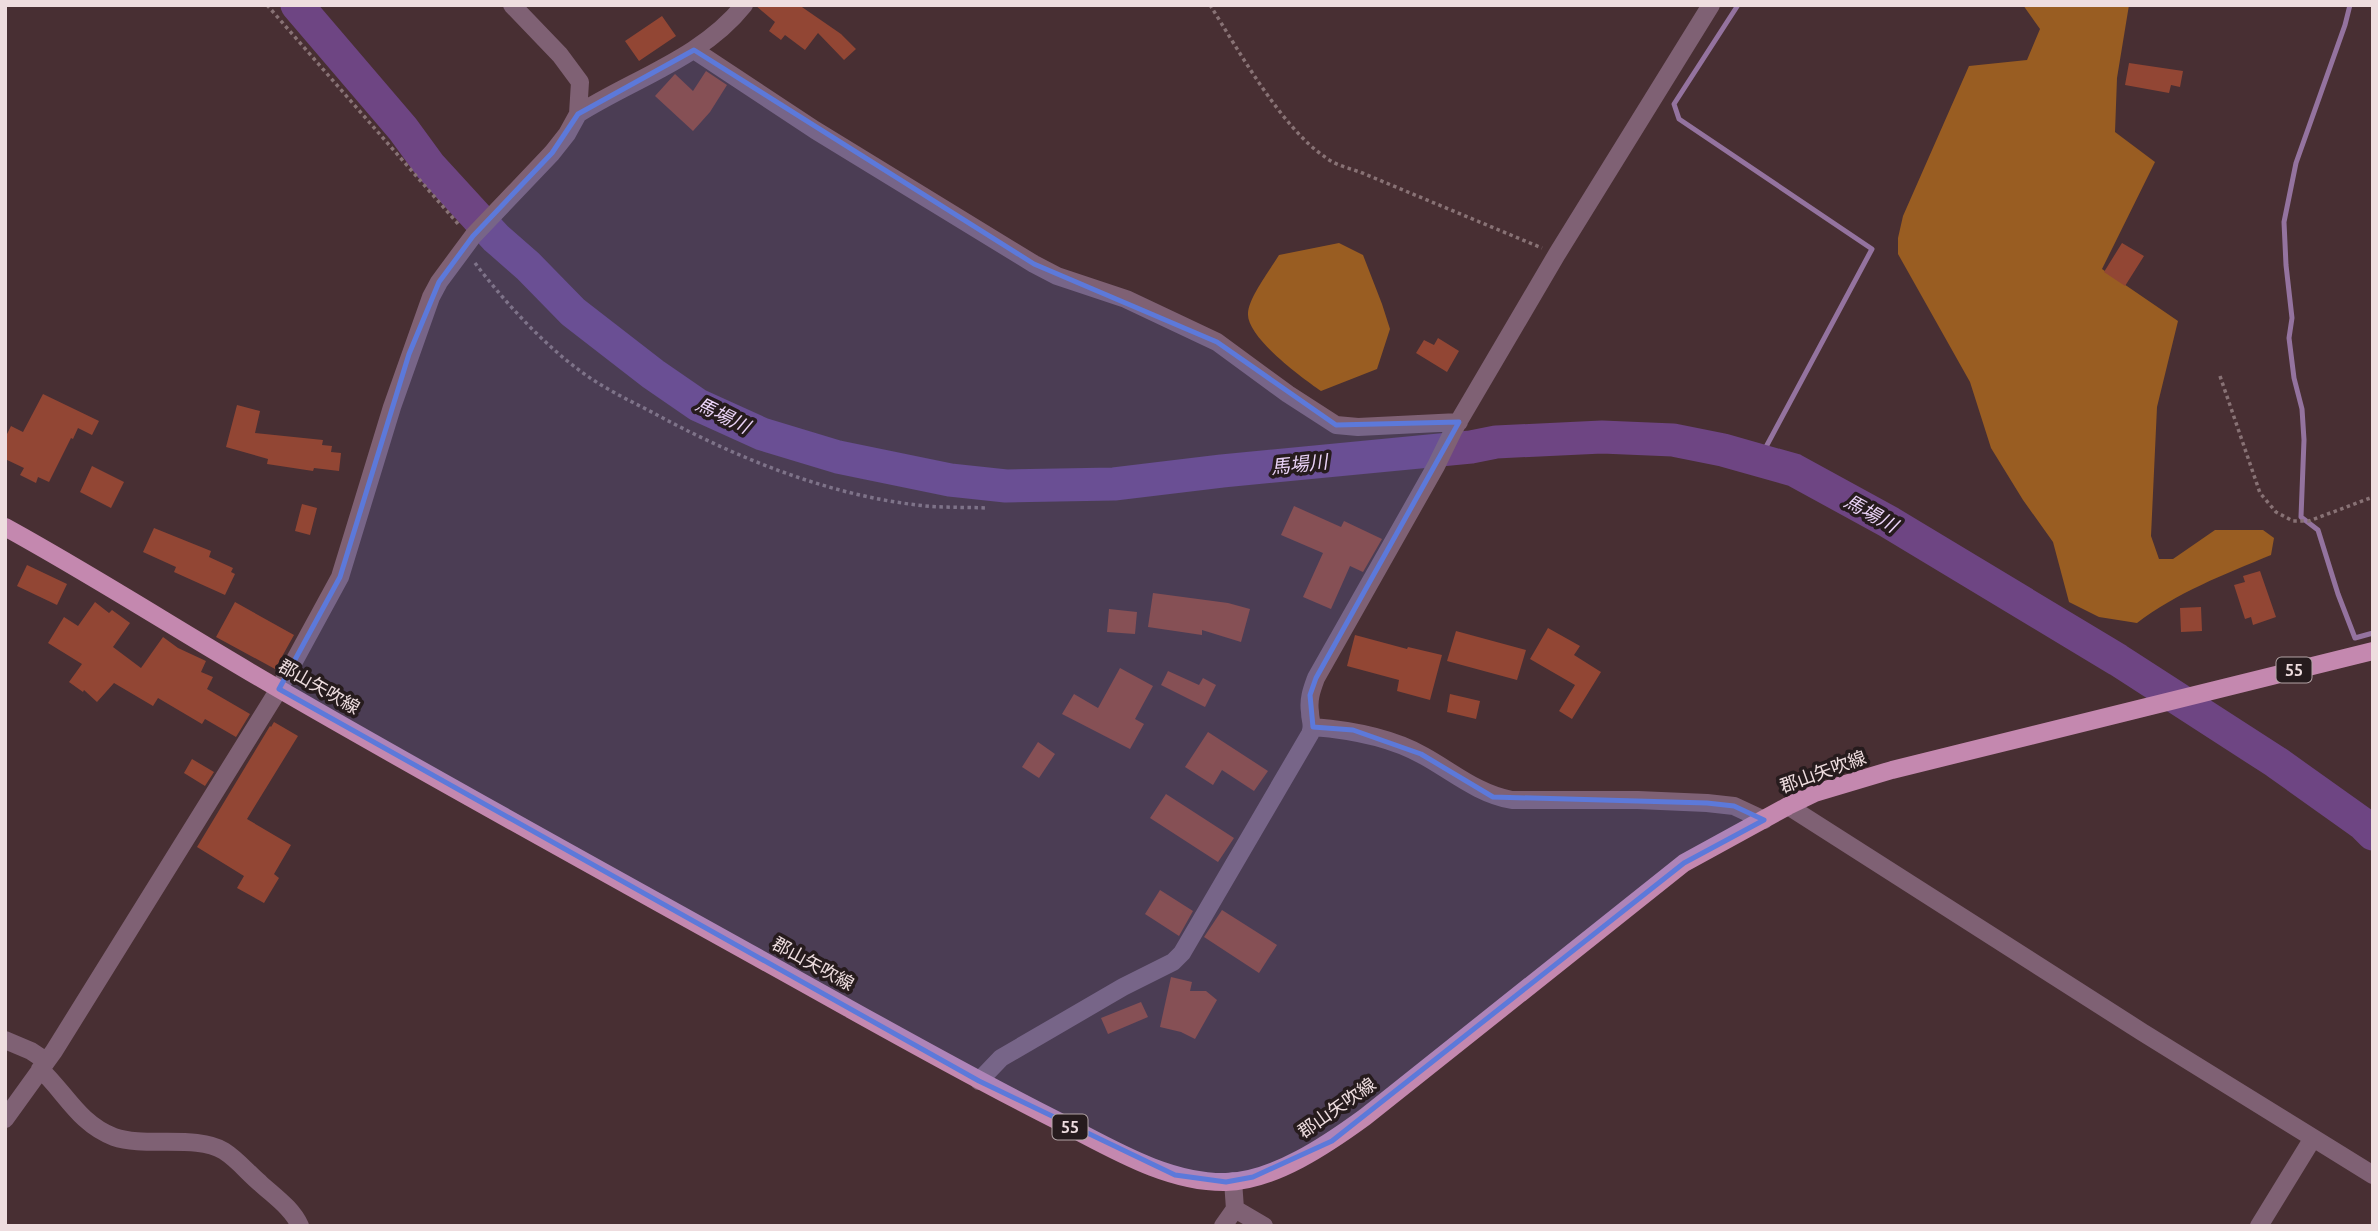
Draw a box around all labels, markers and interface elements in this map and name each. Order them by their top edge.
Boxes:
water label: 馬場川 [693,393,755,438]
water label: 馬場川 [1269,450,1330,478]
water label: 馬場川 [1841,490,1903,537]
street label: 郡山矢吹線 [276,655,363,717]
road number: 55 [2276,657,2312,682]
street label: 郡山矢吹線 [1777,746,1868,796]
street label: 郡山矢吹線 [769,933,858,994]
street label: 郡山矢吹線 [1294,1073,1379,1141]
road number: 55 [1052,1114,1088,1140]

